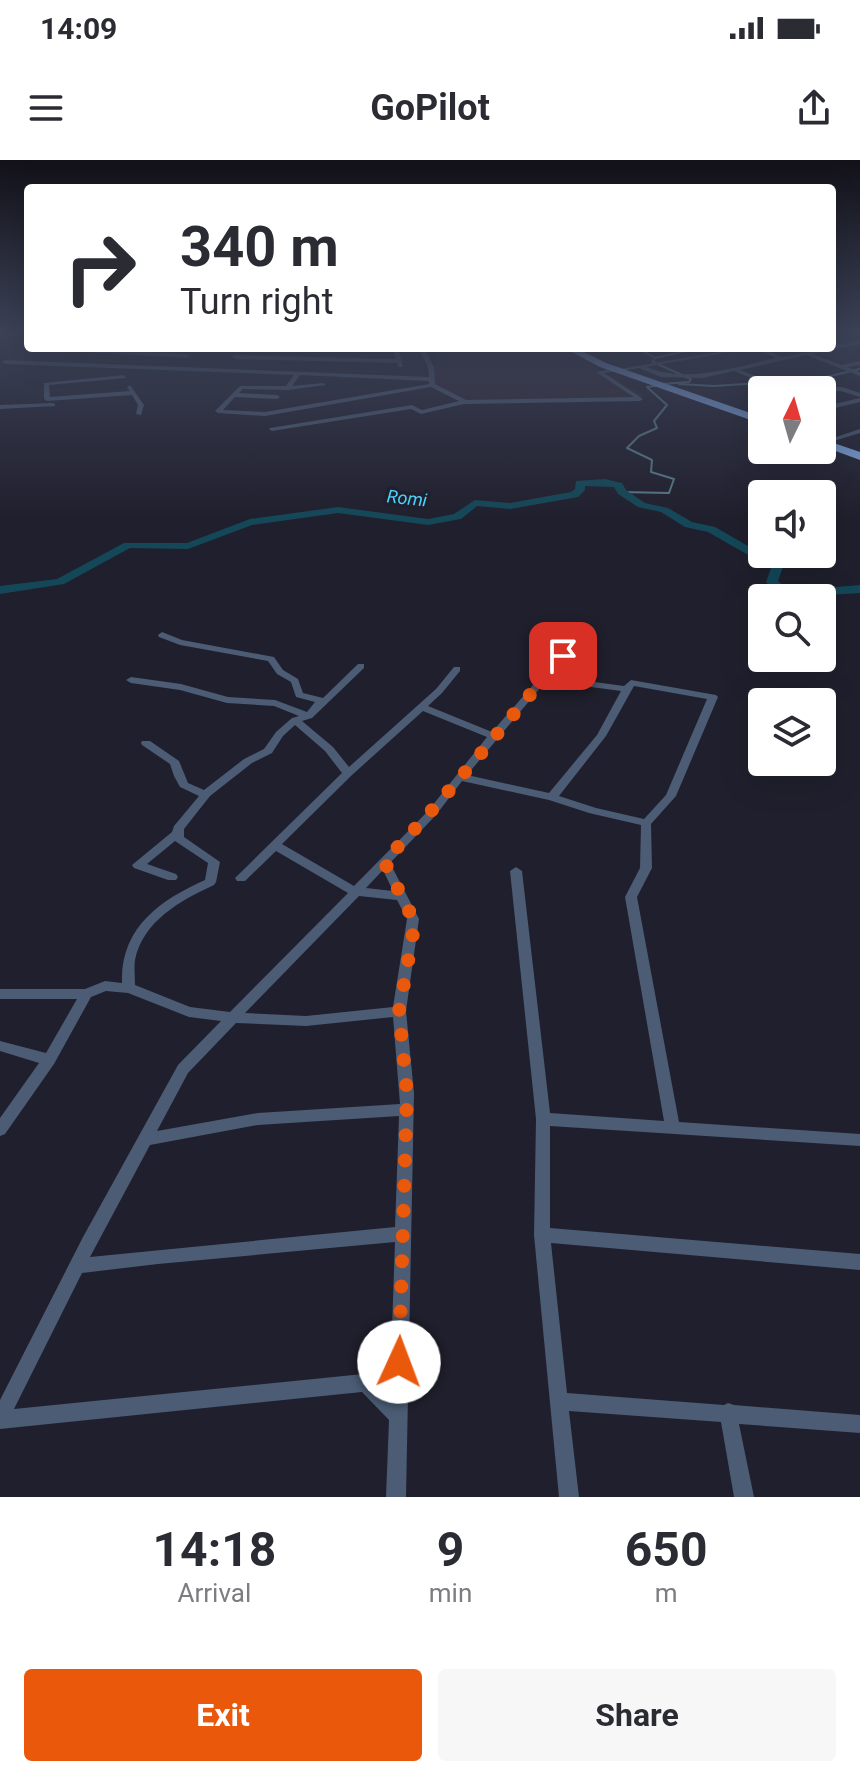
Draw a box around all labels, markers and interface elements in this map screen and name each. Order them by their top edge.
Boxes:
text: 14:09 [40,11,117,46]
icon: menu [24,86,68,130]
icon: share [792,86,836,130]
text: GoPilot [370,87,490,129]
text: 340 m [180,214,339,280]
icon: right [48,216,152,320]
text: Turn right [180,281,333,323]
north arrow [748,376,836,464]
map controls [748,376,836,776]
button: sound [748,480,836,568]
water label: Romi [386,485,429,511]
button: search [748,584,836,672]
pin [529,622,597,690]
icon: arrive [541,634,585,678]
button: layers [748,688,836,776]
position arrow [357,1320,441,1404]
text: 14:18 [153,1521,276,1578]
text: 9 [437,1521,464,1578]
text: 650 [625,1521,707,1578]
text: Arrival [178,1578,251,1608]
text: min [429,1578,472,1608]
text: m [655,1578,678,1608]
button: Exit [24,1669,422,1761]
button: Share [438,1669,836,1761]

